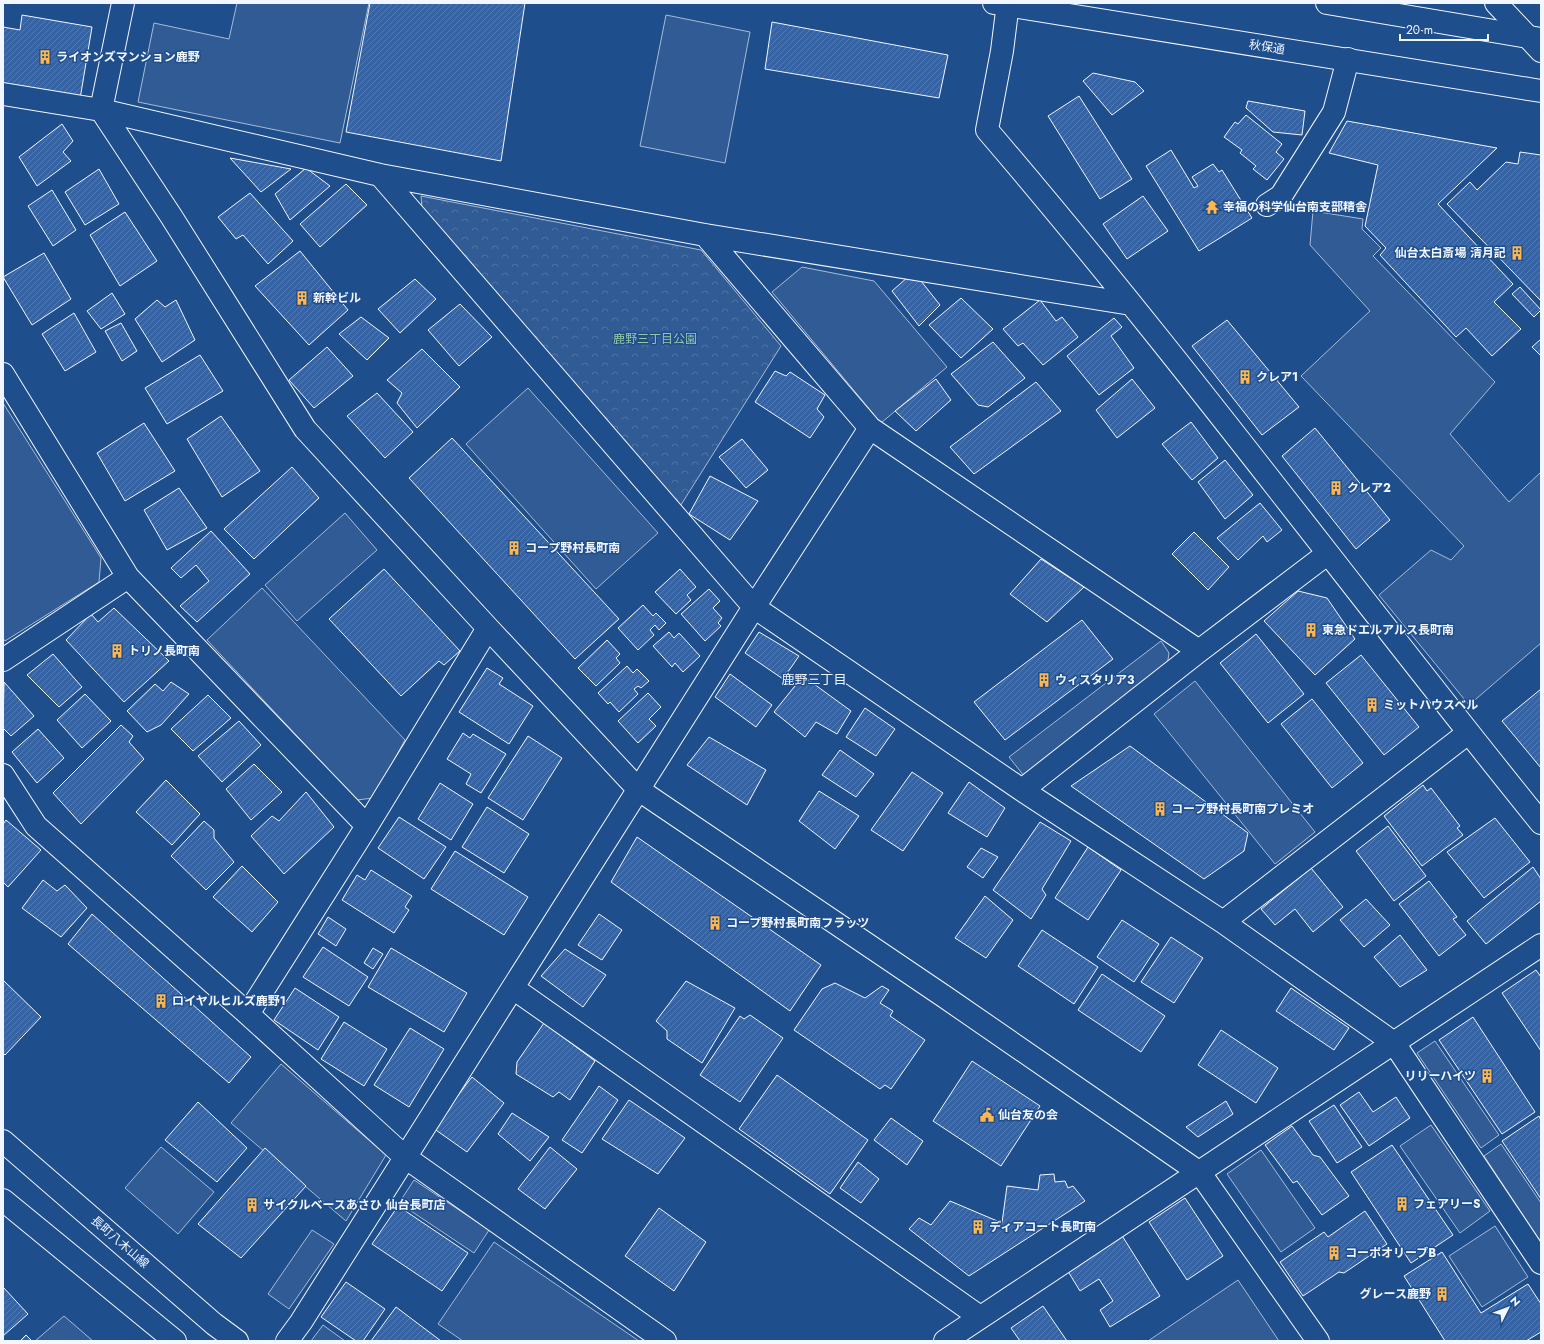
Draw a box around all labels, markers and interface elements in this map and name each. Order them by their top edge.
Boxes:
scale bar [1400,16,1488,42]
text: 20 m [1406,21,1433,39]
street label: 秋保通 [1248,35,1286,59]
place label: ライオンズマンション鹿野 [56,48,200,66]
building icon: ライオンズマンション鹿野 [37,49,53,65]
place label: 幸福の科学仙台南支部精舎 [1223,198,1367,216]
temple icon: 幸福の科学仙台南支部精舎 [1204,199,1220,215]
place label: 仙台太白斎場 清月記 [1394,244,1506,262]
building icon: 仙台太白斎場 清月記 [1509,245,1525,261]
place label: 新幹ビル [313,289,361,307]
building icon: 新幹ビル [294,290,310,306]
park label: 鹿野三丁目公園 [613,330,697,348]
place label: クレア1 [1256,368,1298,386]
building icon: クレア1 [1237,369,1253,385]
place label: クレア2 [1347,479,1391,497]
building icon: クレア2 [1328,480,1344,496]
place label: コープ野村長町南 [525,539,620,557]
building icon: コープ野村長町南 [506,540,522,556]
place label: 東急ドエルアルス長町南 [1322,621,1454,639]
building icon: 東急ドエルアルス長町南 [1303,622,1319,638]
place label: トリノ長町南 [128,642,200,660]
building icon: トリノ長町南 [109,643,125,659]
district label: 鹿野三丁目 [781,670,847,689]
place label: ウィスタリア3 [1055,671,1135,689]
building icon: ウィスタリア3 [1036,672,1052,688]
place label: ミットハウスベル [1383,696,1478,714]
building icon: ミットハウスベル [1364,697,1380,713]
place label: コープ野村長町南プレミオ [1171,800,1314,818]
building icon: コープ野村長町南プレミオ [1152,801,1168,817]
place label: コープ野村長町南フラッツ [726,914,869,932]
building icon: コープ野村長町南フラッツ [707,915,723,931]
place label: ロイヤルヒルズ鹿野1 [172,992,286,1010]
building icon: ロイヤルヒルズ鹿野1 [153,993,169,1009]
place label: リリーハイツ [1404,1067,1476,1085]
building icon: リリーハイツ [1479,1068,1495,1084]
place label: 仙台友の会 [998,1106,1058,1124]
public building icon: 仙台友の会 [979,1107,995,1123]
place label: フェアリーS [1413,1195,1481,1213]
place label: サイクルベースあさひ 仙台長町店 [263,1196,445,1214]
building icon: フェアリーS [1394,1196,1410,1212]
building icon: サイクルベースあさひ 仙台長町店 [244,1197,260,1213]
street label: 長町八木山線 [87,1212,153,1272]
place label: ディアコート長町南 [989,1218,1096,1236]
building icon: ディアコート長町南 [970,1219,986,1235]
place label: コーポオリーブB [1345,1244,1436,1262]
building icon: コーポオリーブB [1326,1245,1342,1261]
place label: グレース鹿野 [1360,1285,1431,1303]
building icon: グレース鹿野 [1434,1286,1450,1302]
north arrow [1488,1288,1528,1328]
text: N [1507,1293,1524,1310]

